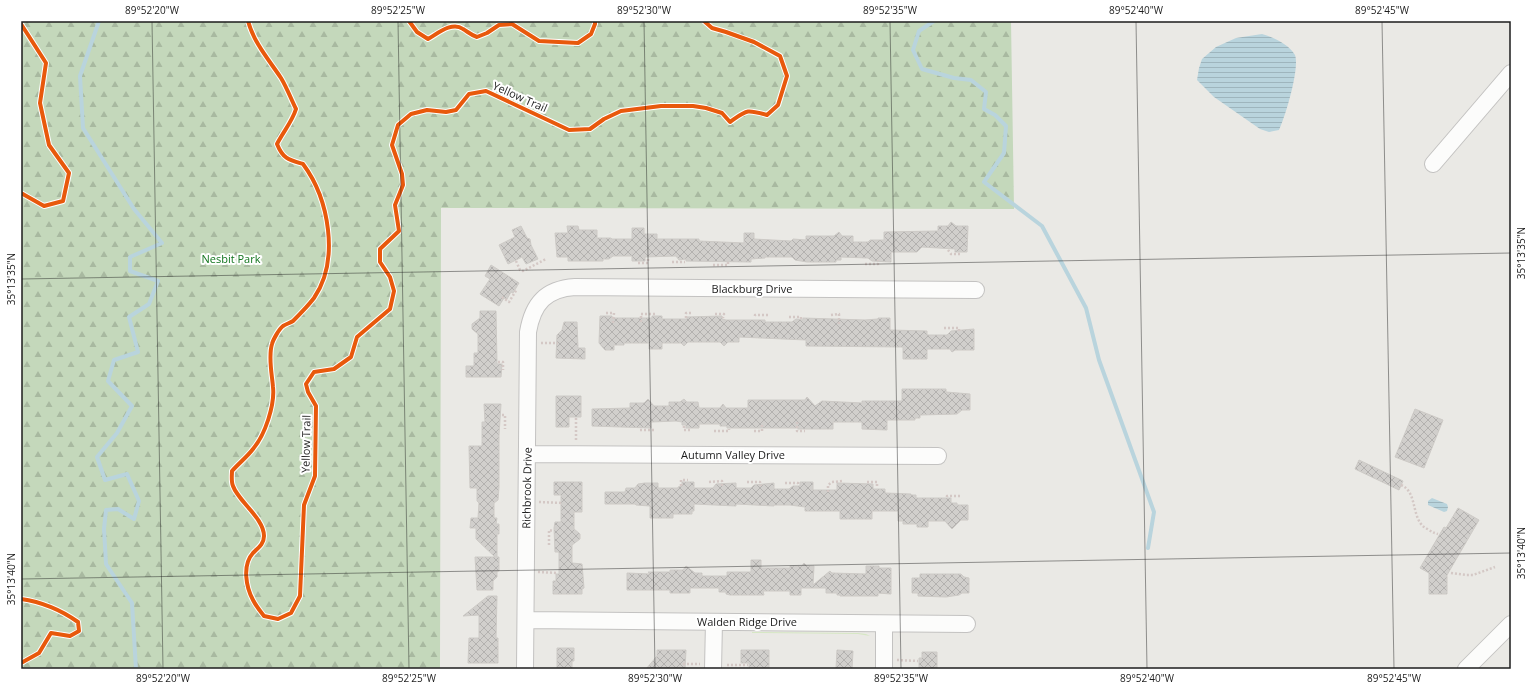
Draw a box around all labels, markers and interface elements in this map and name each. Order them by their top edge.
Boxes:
text: 89°52'20"W [125,3,180,17]
text: 89°52'25"W [371,3,426,17]
text: 89°52'30"W [617,3,672,17]
text: 89°52'35"W [863,3,918,17]
text: 89°52'40"W [1109,3,1164,17]
text: 89°52'45"W [1355,3,1410,17]
street label: Yellow Trail [491,78,550,115]
text: 35°13'35"N [1514,227,1528,279]
park label: Nesbit Park [202,251,261,266]
text: 35°13'35"N [4,253,18,305]
street label: Blackburg Drive [712,281,792,296]
street label: Yellow Trail [297,415,314,473]
street label: Richbrook Drive [518,447,535,529]
street label: Autumn Valley Drive [681,447,785,462]
text: 35°13'40"N [1514,527,1528,579]
text: 35°13'40"N [4,553,18,605]
street label: Walden Ridge Drive [697,614,797,629]
text: 89°52'20"W [136,671,191,685]
text: 89°52'25"W [382,671,437,685]
text: 89°52'30"W [628,671,683,685]
text: 89°52'35"W [874,671,929,685]
text: 89°52'40"W [1120,671,1175,685]
text: 89°52'45"W [1367,671,1422,685]

